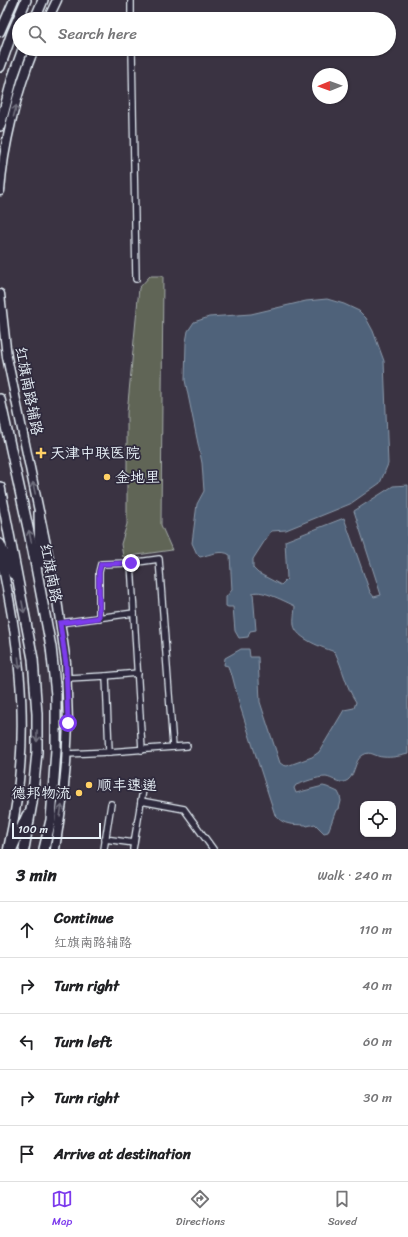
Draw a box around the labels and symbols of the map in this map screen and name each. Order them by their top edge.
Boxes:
north arrow [312,68,348,104]
one-way arrow [12,105,19,118]
street label: 红旗南路辅路 [8,344,50,438]
place label: 天津中联医院 [50,440,140,466]
marker: 天津中联医院 [35,447,47,459]
place label: 金地里 [115,464,160,490]
marker: 金地里 [102,472,112,482]
one-way arrow [29,482,37,495]
one-way arrow [25,530,33,543]
street label: 红旗南路 [33,541,69,605]
route end [122,554,140,572]
one-way arrow [19,601,27,614]
one-way arrow [15,656,23,669]
route start [59,714,77,732]
one-way arrow [33,729,41,742]
place label: 顺丰速递 [97,772,157,798]
place label: 德邦物流 [11,780,71,806]
marker: 顺丰速递 [84,780,94,790]
marker: 德邦物流 [74,788,84,798]
one-way arrow [57,804,65,817]
scale bar [12,821,101,840]

